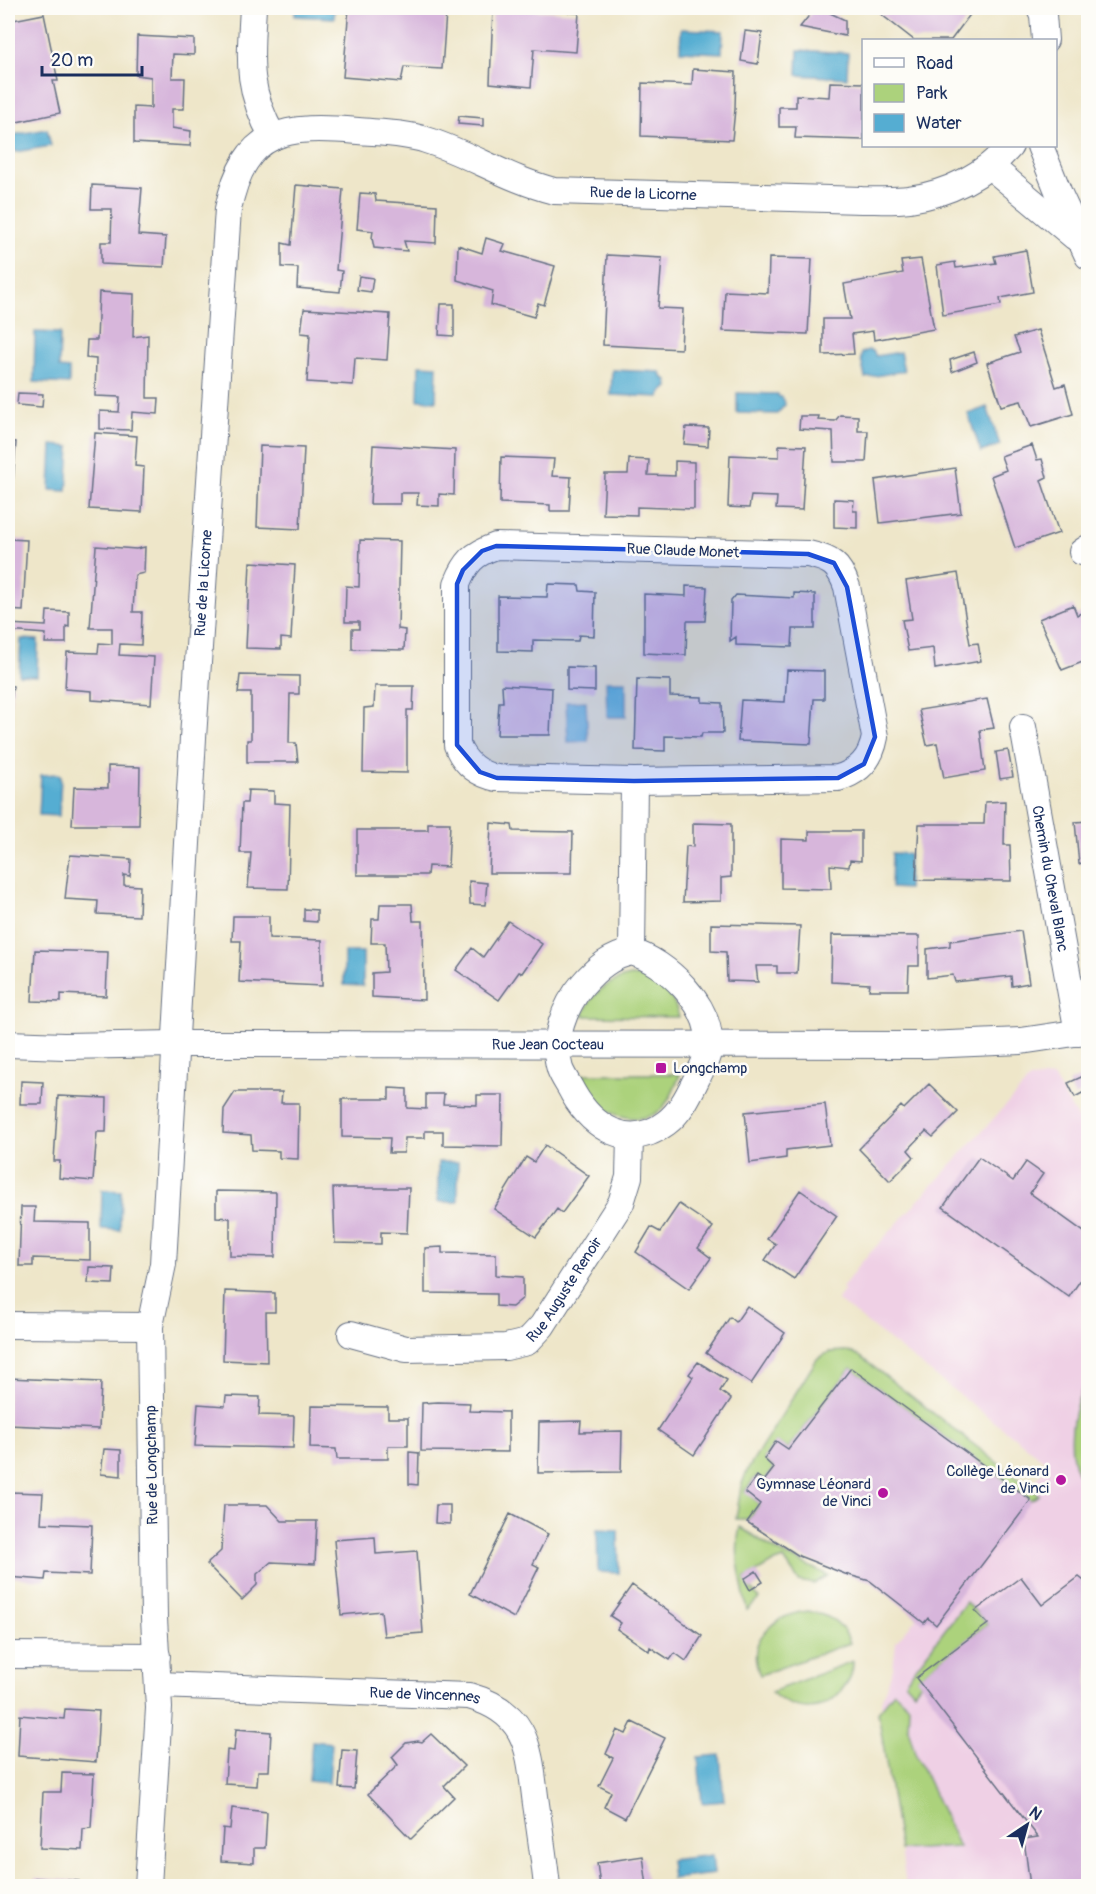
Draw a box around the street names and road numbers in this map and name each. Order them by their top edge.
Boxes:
street label: Rue de la Licorne [589,183,697,205]
street label: Rue de la Licorne [190,528,216,637]
street label: Rue Claude Monet [626,540,741,562]
street label: Chemin du Cheval Blanc [1028,804,1073,954]
street label: Rue Jean Cocteau [492,1035,604,1054]
street label: Rue Auguste Renoir [522,1233,606,1346]
street label: Rue de Longchamp [141,1405,163,1525]
street label: Rue de Vincennes [369,1683,483,1709]

